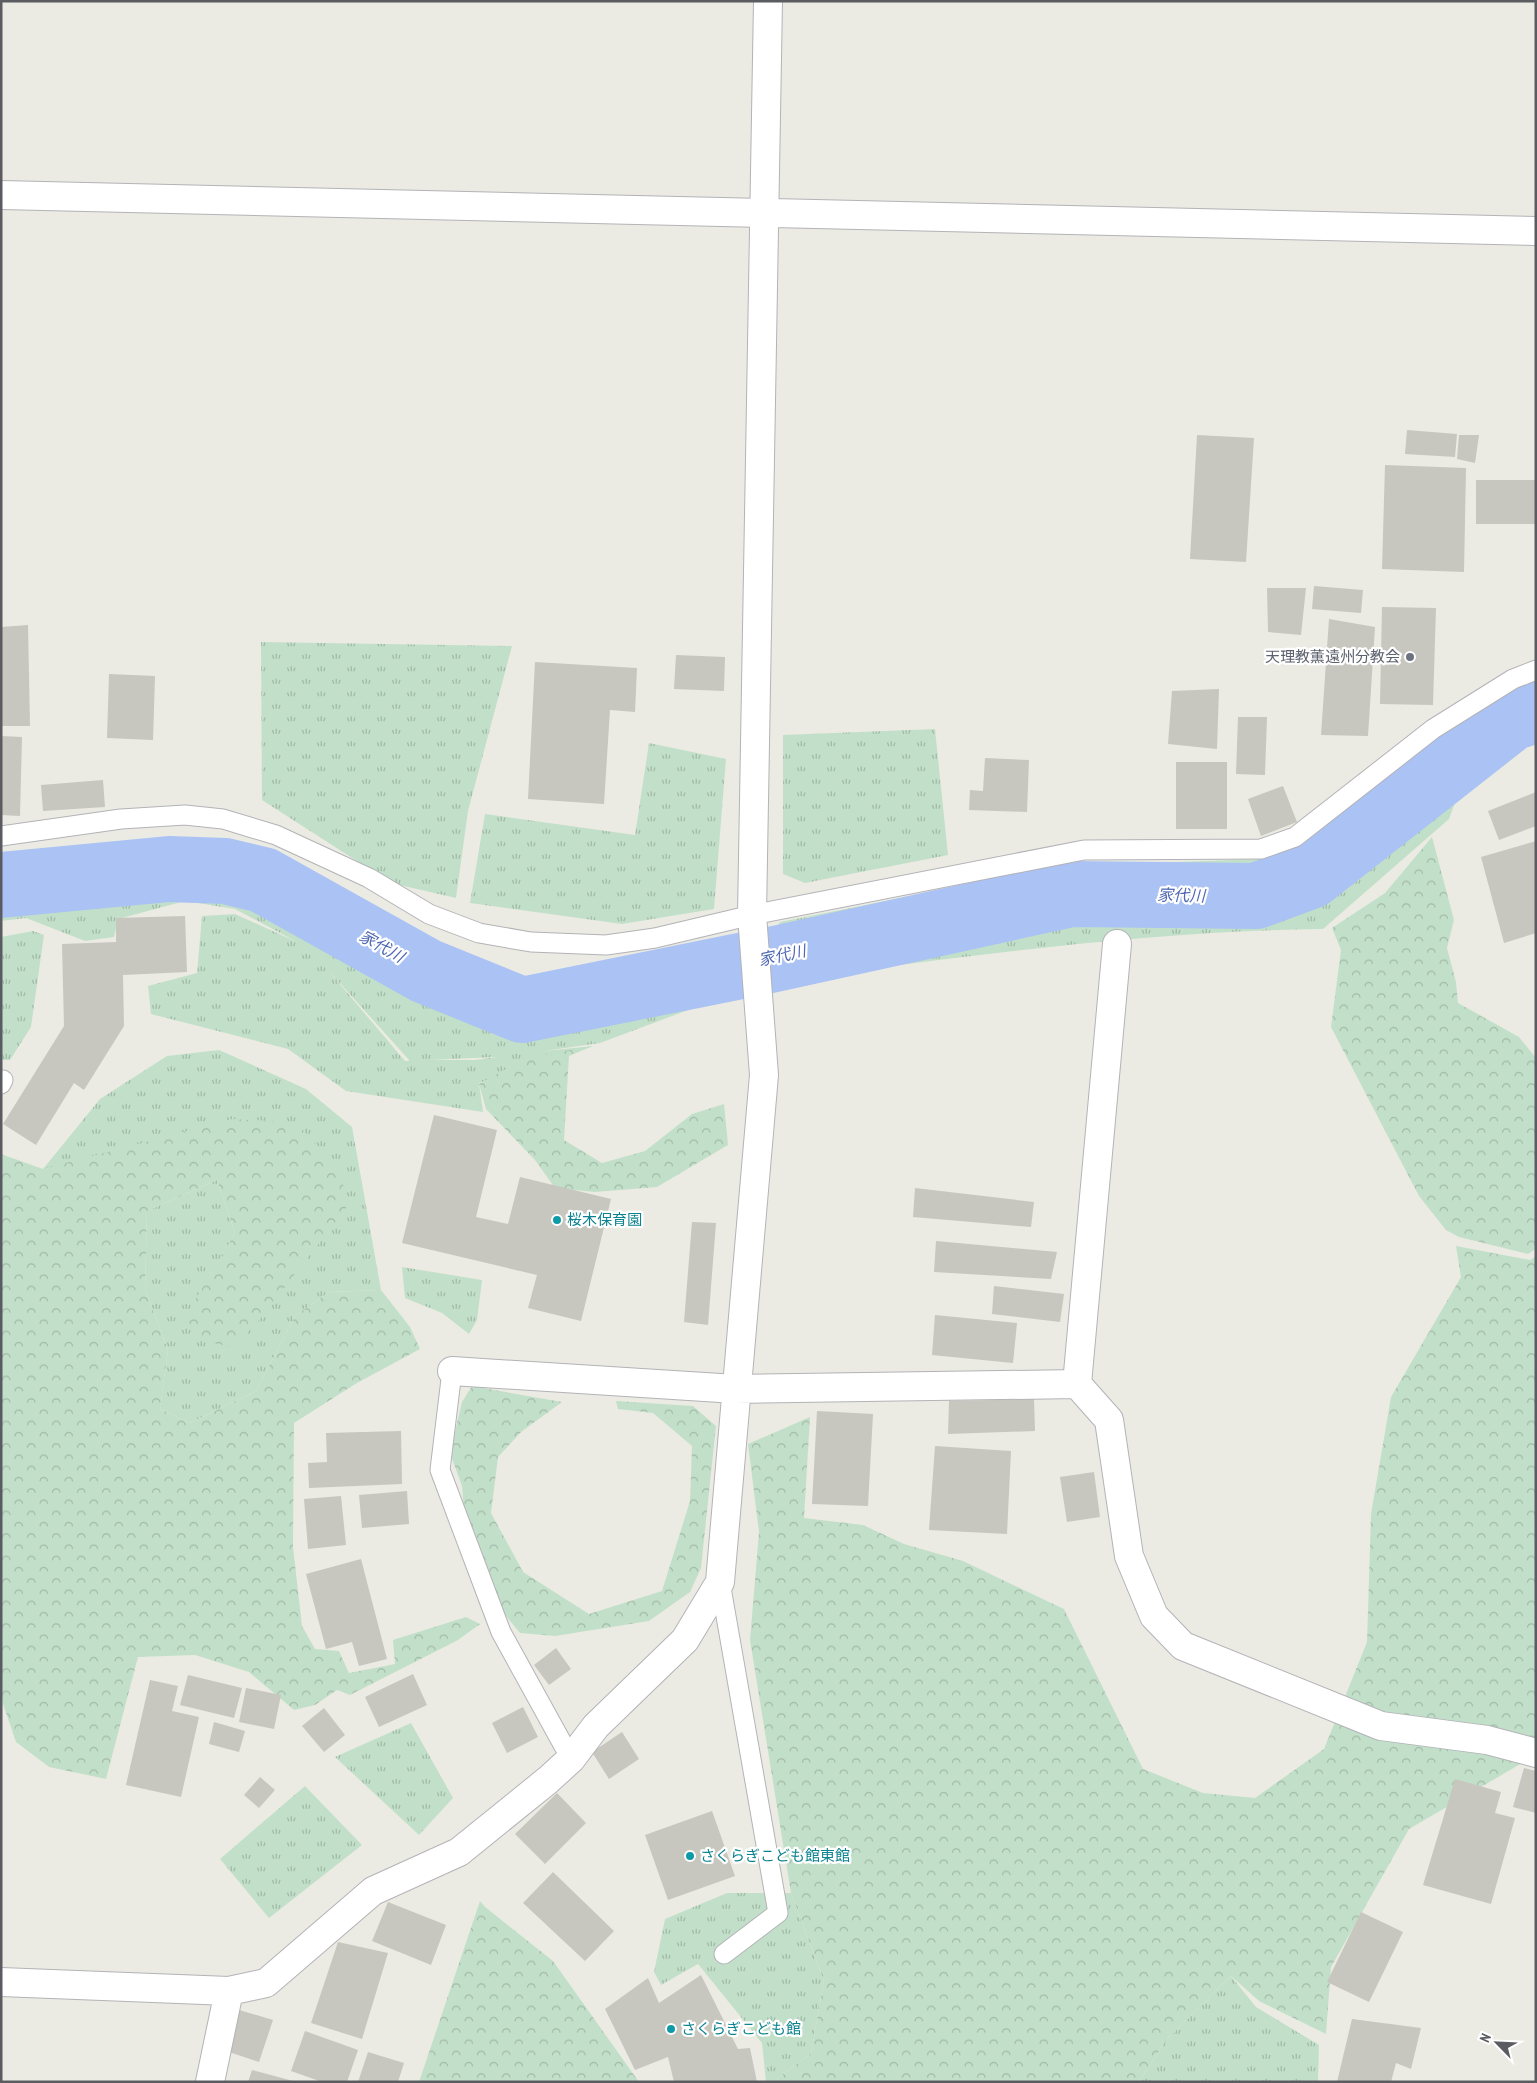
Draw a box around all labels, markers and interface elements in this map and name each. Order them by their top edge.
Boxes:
place label: 天理教薫遠州分教会 [1265,647,1400,666]
marker: 天理教薫遠州分教会 [1404,651,1416,663]
water label: 家代川 [1157,885,1207,905]
water label: 家代川 [356,926,410,967]
water label: 家代川 [756,940,810,970]
place label: 桜木保育園 [567,1210,642,1229]
marker: 桜木保育園 [551,1214,563,1226]
place label: さくらぎこども館東館 [700,1846,850,1865]
marker: さくらぎこども館東館 [684,1850,696,1862]
north arrow [1472,2018,1522,2068]
place label: さくらぎこども館 [681,2019,801,2038]
marker: さくらぎこども館 [665,2023,677,2035]
text: N [1475,2031,1495,2045]

